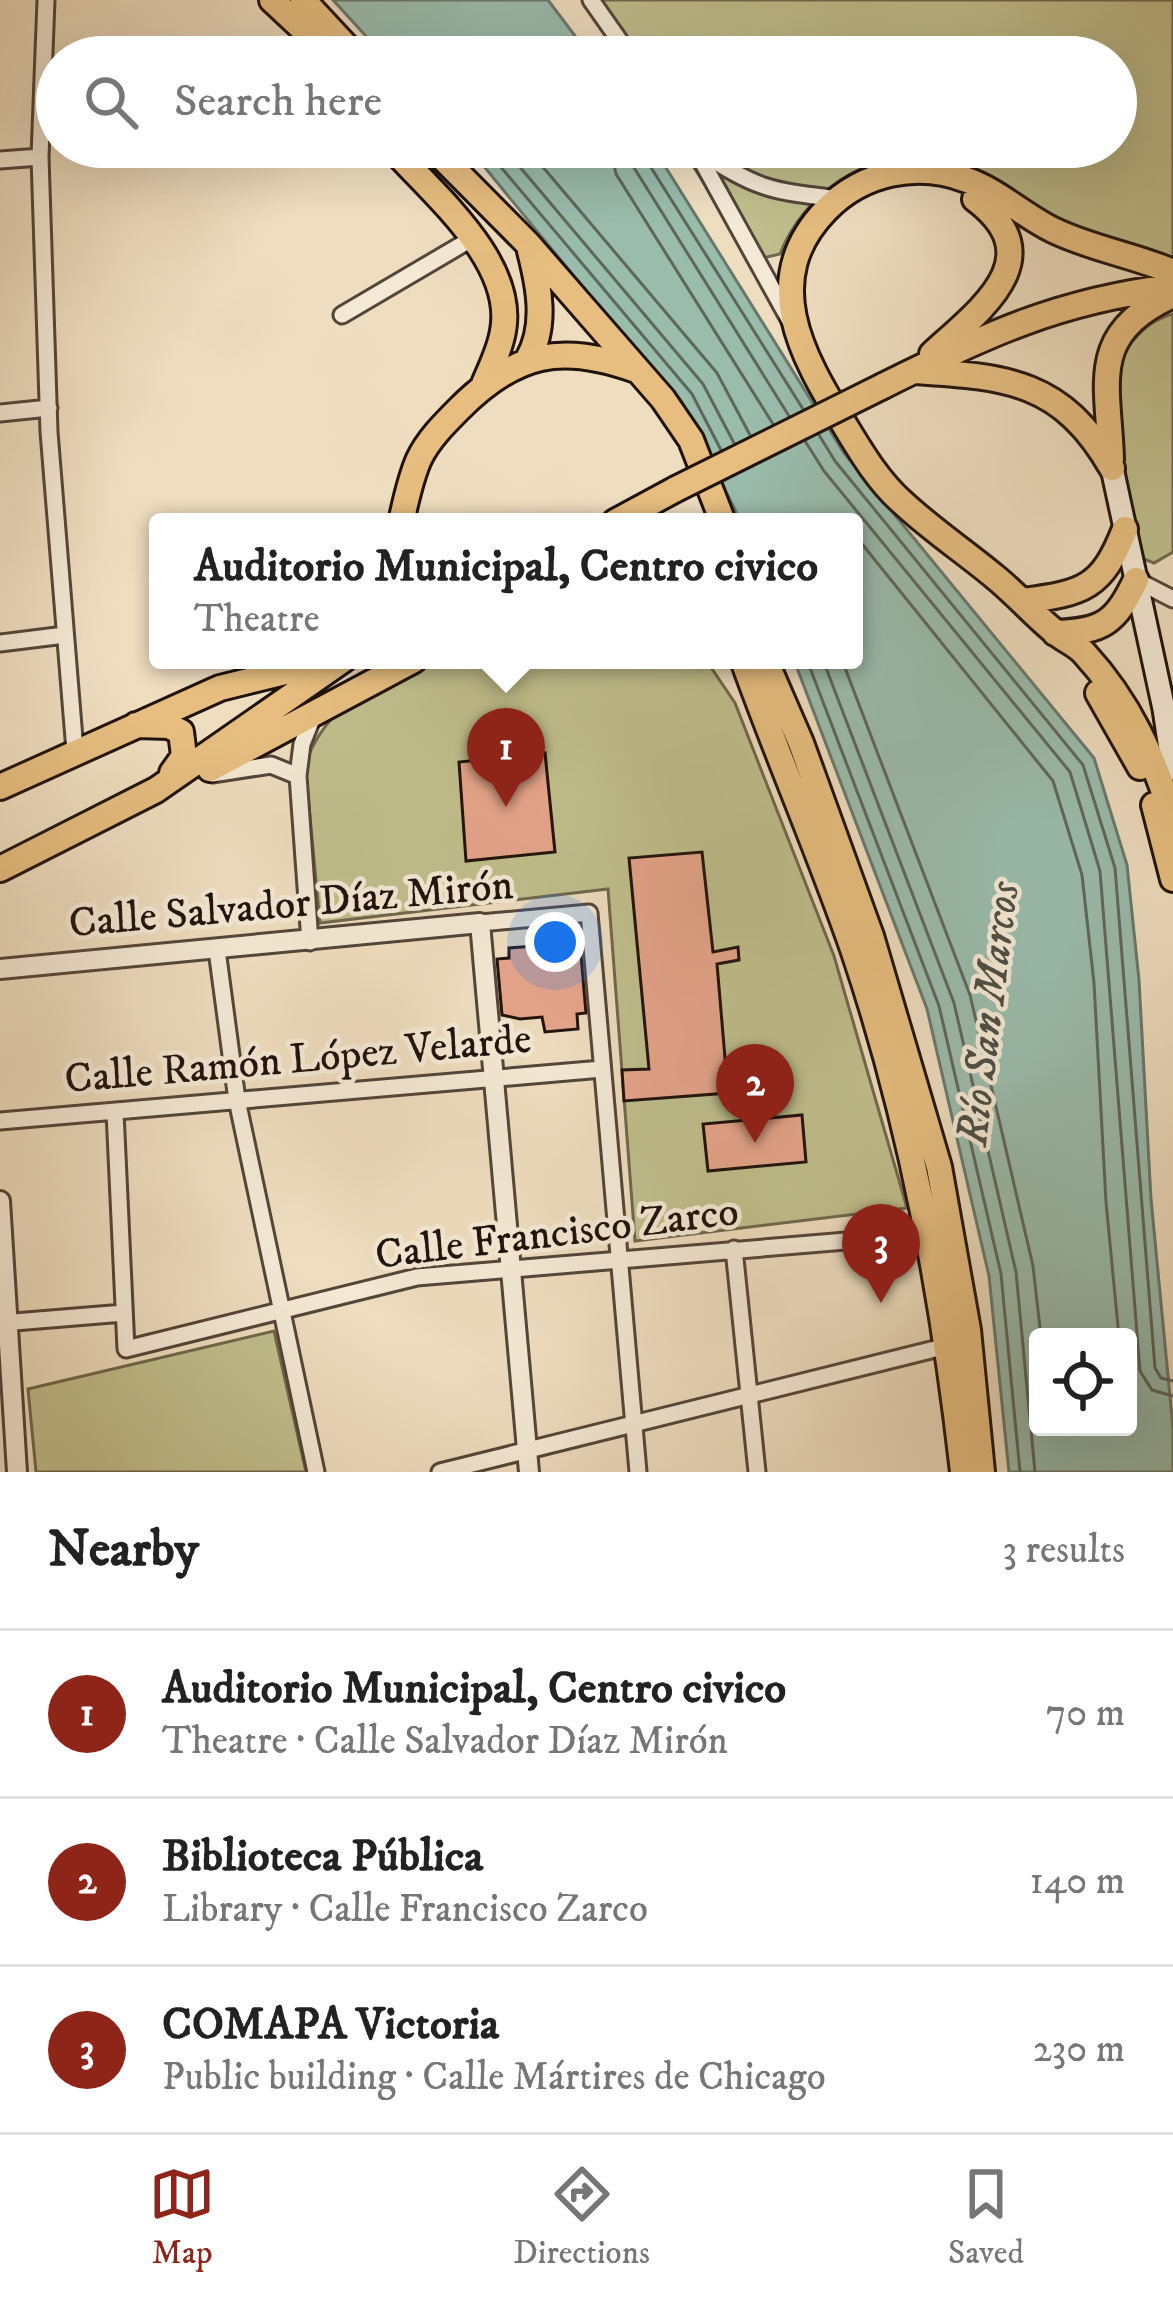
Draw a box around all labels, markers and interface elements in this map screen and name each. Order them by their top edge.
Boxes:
search box [36,36,1137,168]
icon: search [78,69,144,135]
text: Search here [174,74,382,130]
popup [149,513,863,669]
text: Auditorio Municipal, Centro civico [194,539,818,595]
text: Theatre [194,595,320,644]
pin: 1 [467,708,545,807]
street label: Calle Salvador Díaz Mirón [67,860,515,950]
water label: Río San Marcos [945,878,1033,1150]
your location [525,912,585,972]
street label: Calle Ramón López Velarde [63,1014,533,1106]
pin: 2 [716,1044,794,1143]
street label: Calle Francisco Zarco [372,1186,742,1282]
pin: 3 [842,1204,920,1303]
map controls [1029,1328,1137,1436]
button: locate [1029,1328,1137,1436]
text: Nearby [48,1518,199,1582]
text: 3 results [1002,1526,1125,1575]
text: Auditorio Municipal, Centro civico [162,1661,786,1717]
text: 1 [80,1689,94,1738]
text: 70 m [1046,1689,1125,1738]
text: Theatre · Calle Salvador Díaz Mirón [162,1717,728,1766]
text: Biblioteca Pública [162,1829,483,1885]
text: 2 [77,1857,97,1906]
text: 140 m [1030,1857,1125,1906]
text: Library · Calle Francisco Zarco [162,1885,648,1934]
text: COMAPA Victoria [162,1997,499,2053]
text: 3 [80,2025,94,2074]
text: 230 m [1033,2025,1125,2074]
text: Public building · Calle Mártires de Chicago [162,2053,826,2102]
tab: Map [149,2161,215,2274]
tab: Directions [513,2161,650,2274]
tab: Saved [948,2161,1024,2274]

